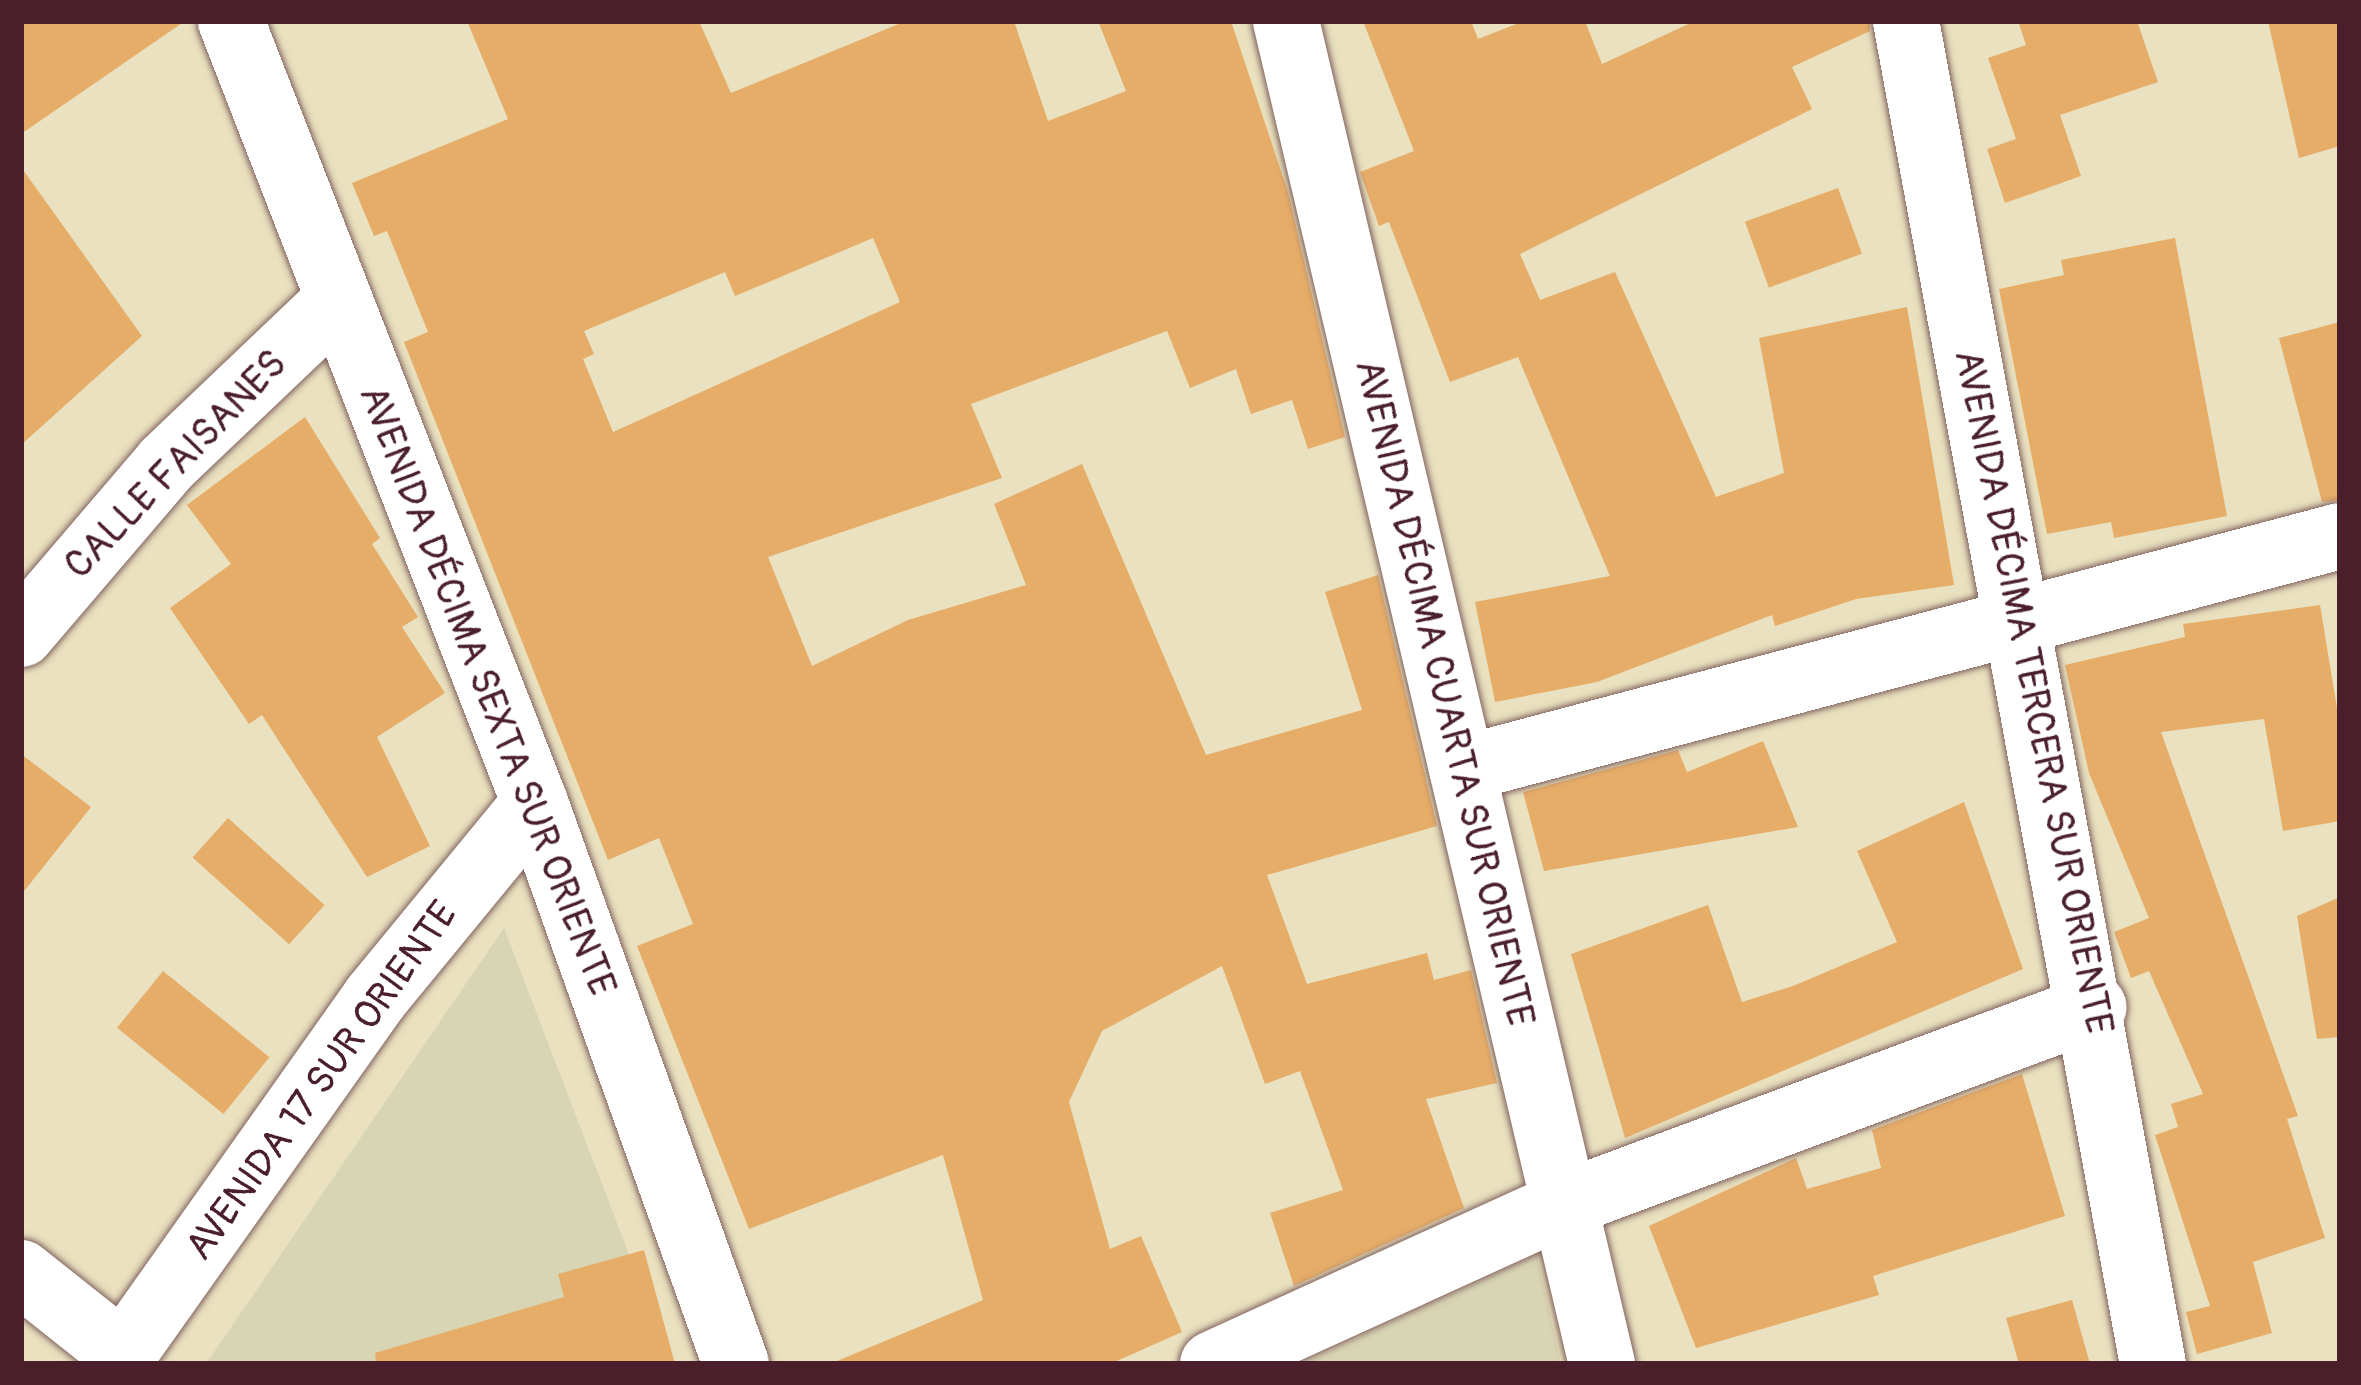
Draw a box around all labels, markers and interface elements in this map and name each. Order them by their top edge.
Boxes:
street label: CALLE FAISANES [55,341,297,589]
street label: AVENIDA DÉCIMA TERCERA SUR ORIENTE [1944,346,2122,1038]
street label: AVENIDA DÉCIMA CUARTA SUR ORIENTE [1344,355,1544,1031]
street label: AVENIDA DÉCIMA SEXTA SUR ORIENTE [349,379,625,1003]
street label: AVENIDA 17 SUR ORIENTE [176,893,468,1269]

